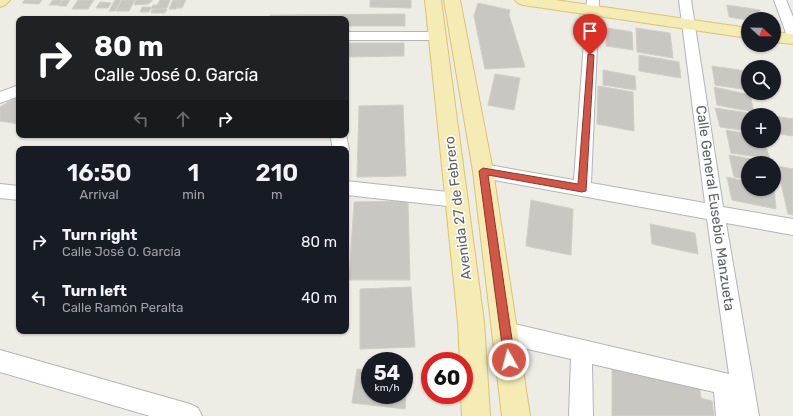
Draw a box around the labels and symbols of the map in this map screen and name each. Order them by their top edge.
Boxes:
north arrow [741,12,781,52]
pin [573,14,607,55]
street label: Calle General Eusebio Manzueta [692,104,738,312]
street label: Avenida 27 de Febrero [441,135,475,281]
position arrow [488,339,530,381]
speed limit sign: 60 [421,352,473,404]

